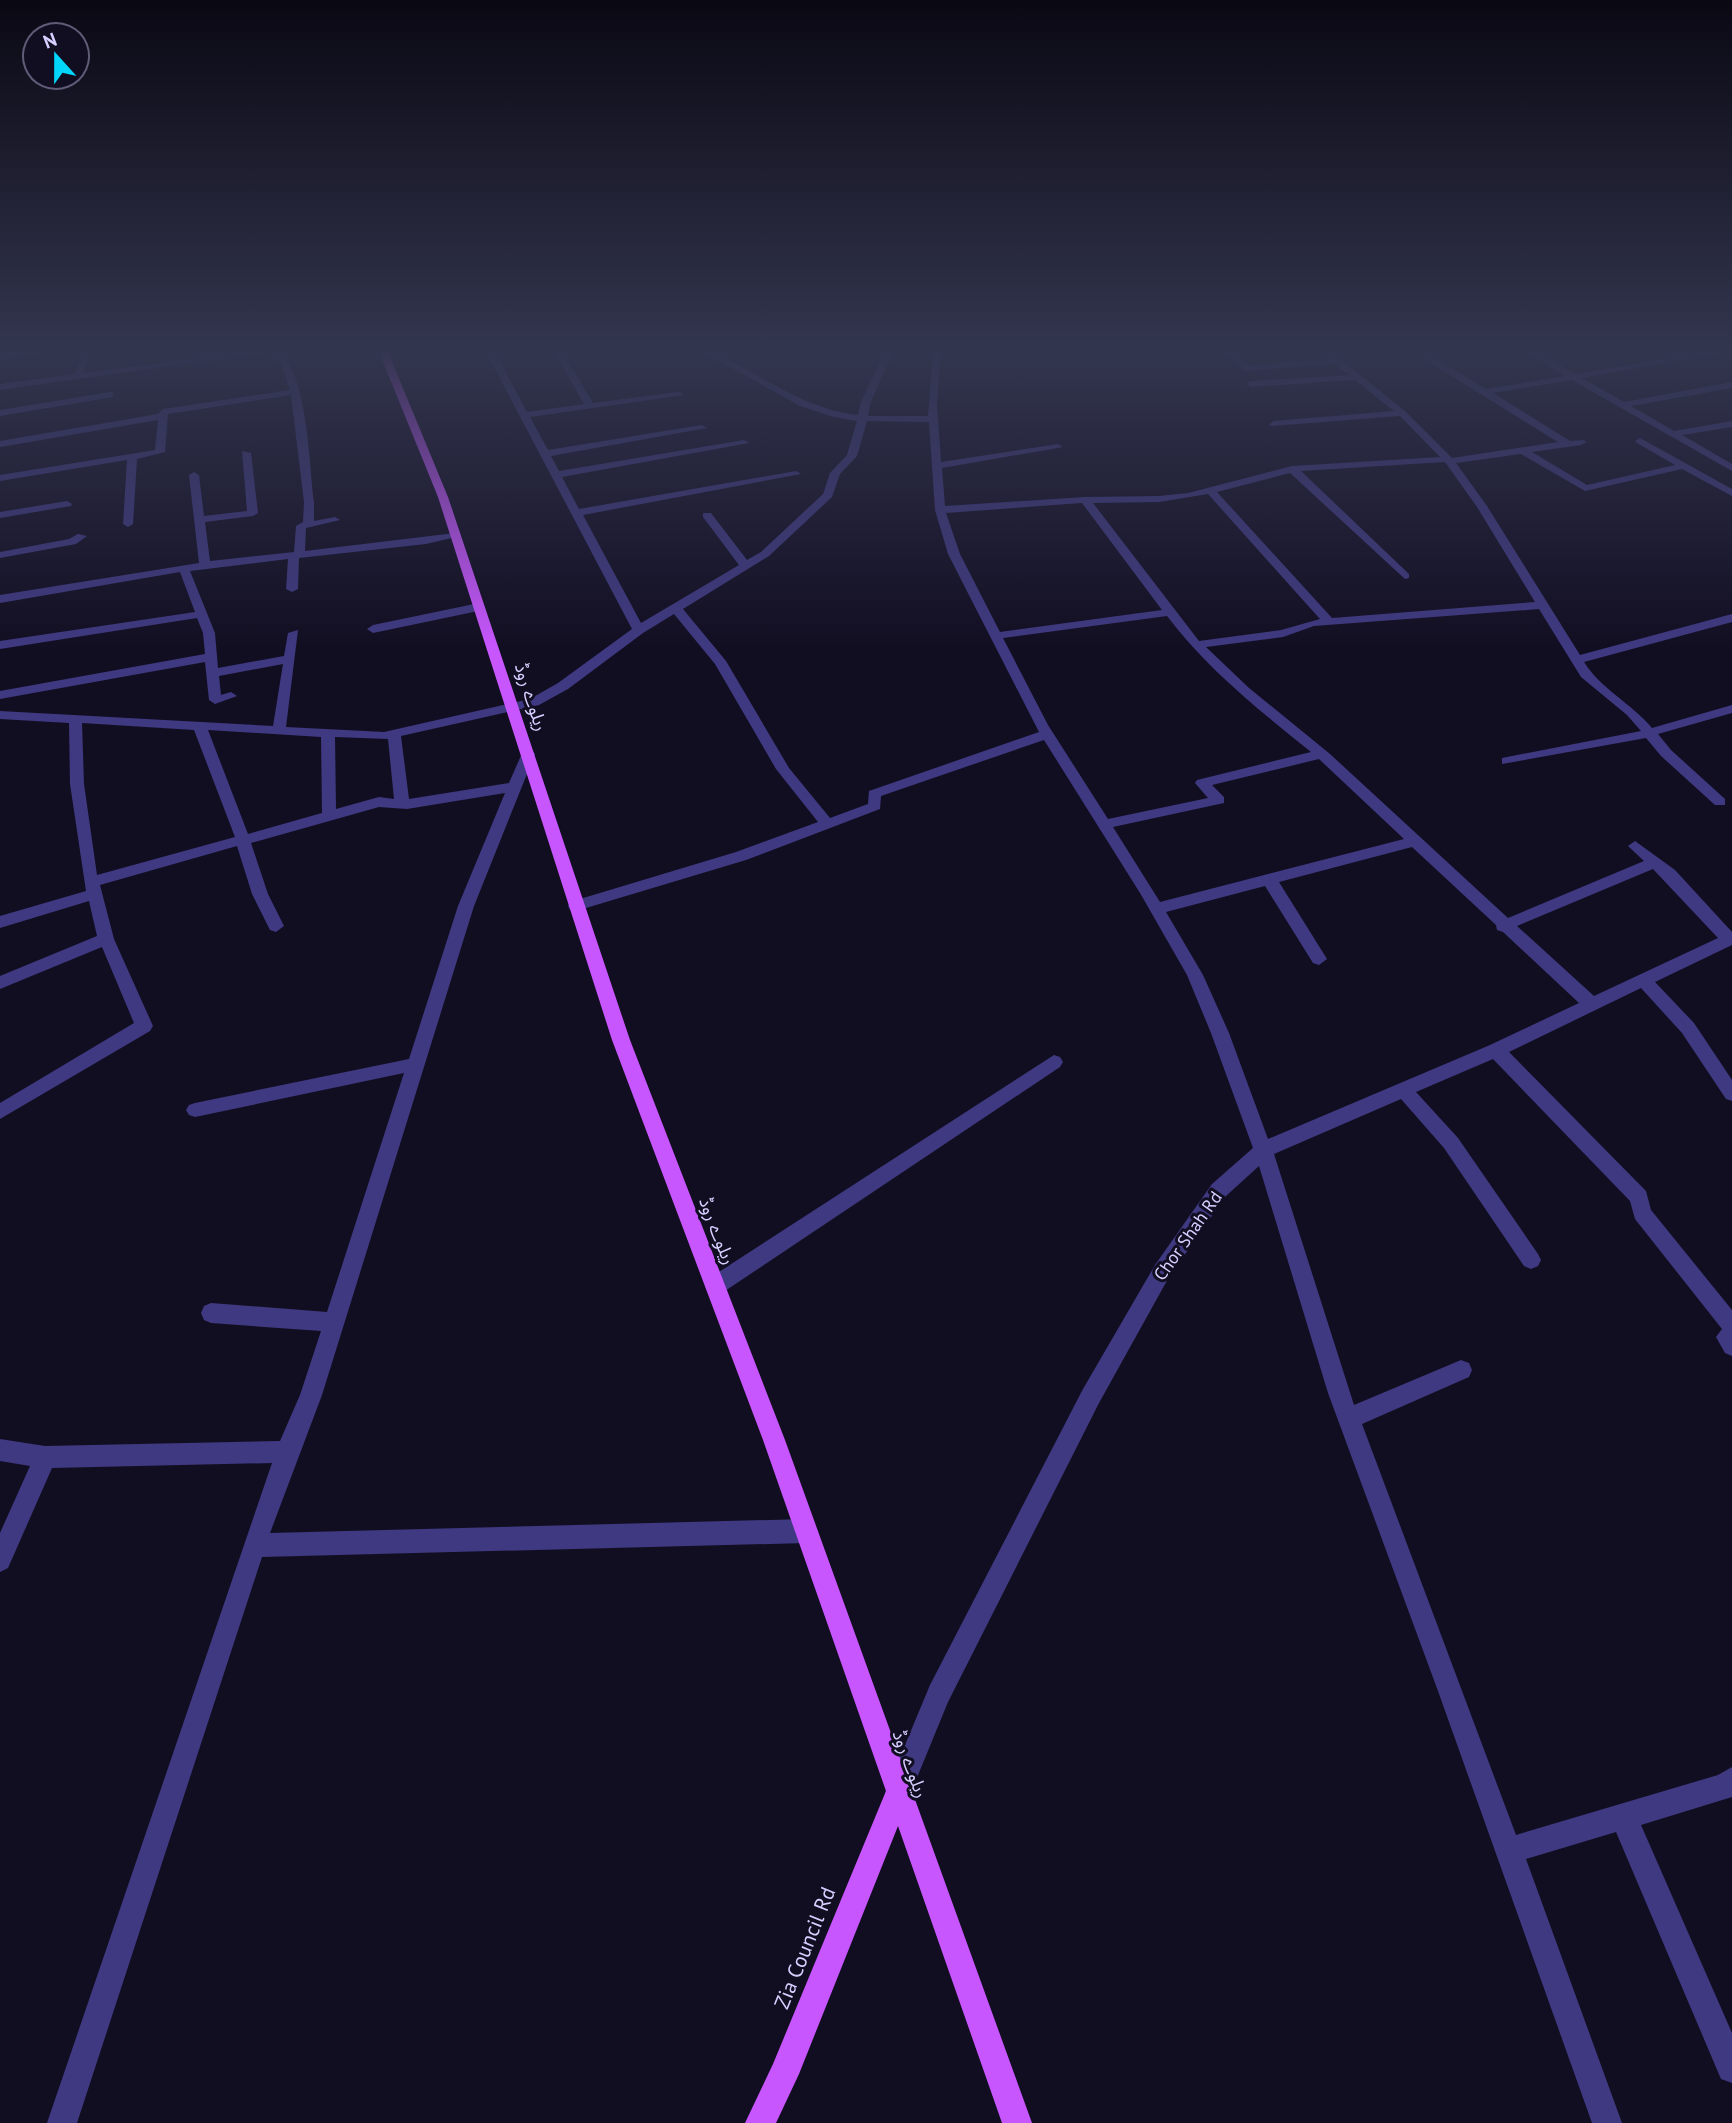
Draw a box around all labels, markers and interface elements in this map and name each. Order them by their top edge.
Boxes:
north arrow [21,21,91,91]
text: N [40,27,60,54]
street label: ریلوے روڈ [510,660,553,734]
street label: Chor Shah Rd [1148,1186,1227,1285]
street label: ریلوے روڈ [694,1194,741,1268]
street label: ریلوے روڈ [888,1727,933,1801]
street label: Zia Council Rd [768,1883,841,2013]

